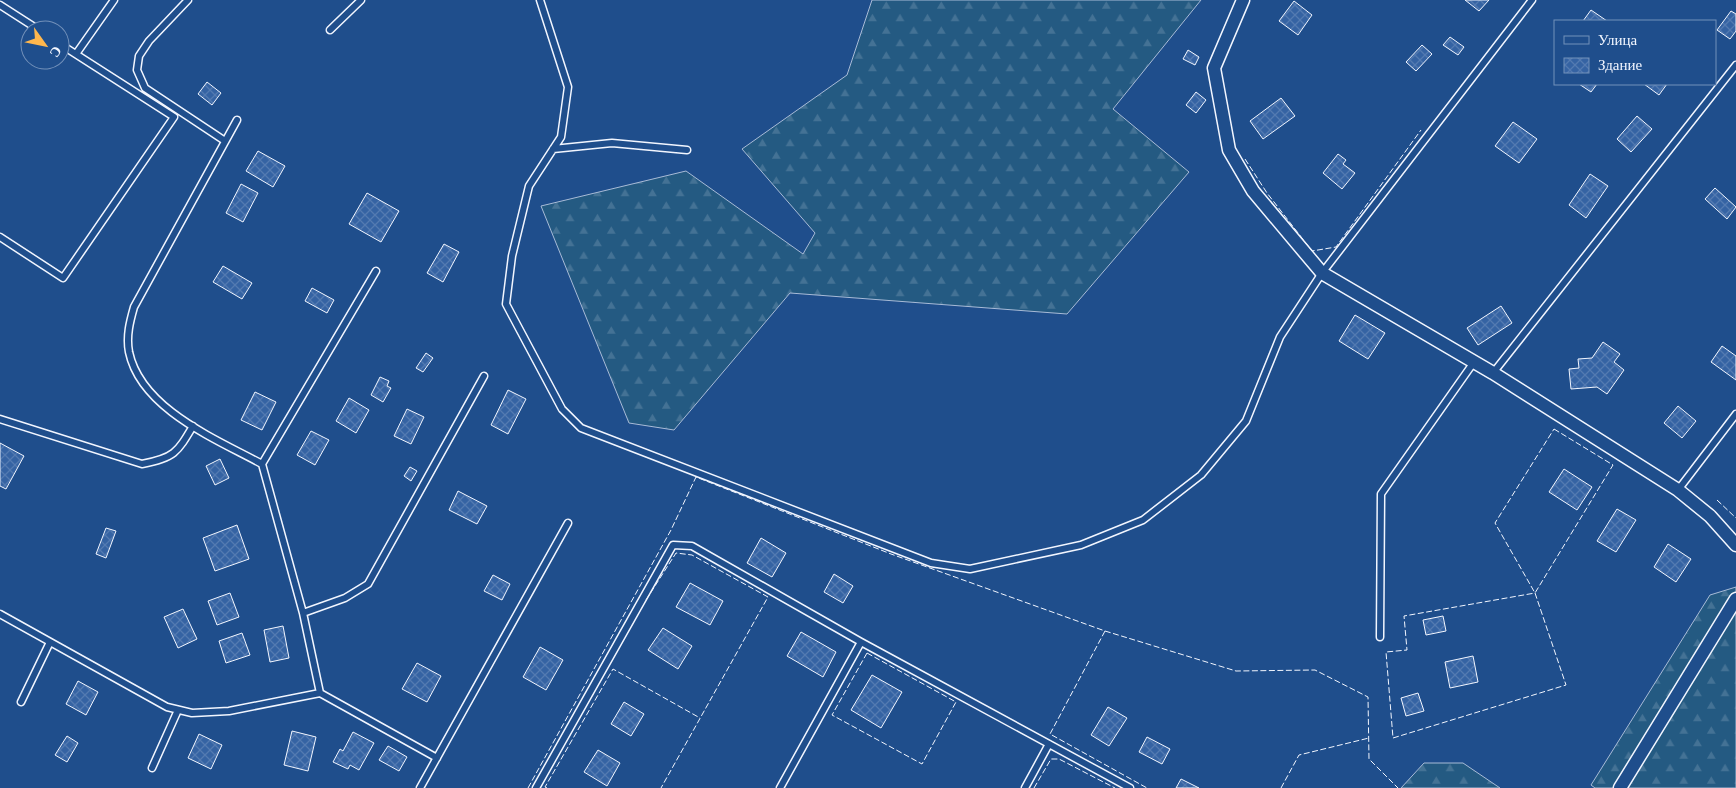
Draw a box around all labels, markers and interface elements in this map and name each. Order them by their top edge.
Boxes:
north arrow [20,20,70,70]
legend [1554,20,1716,85]
text: Улица [1598,32,1637,48]
text: С [46,43,65,60]
text: Здание [1598,57,1642,73]

